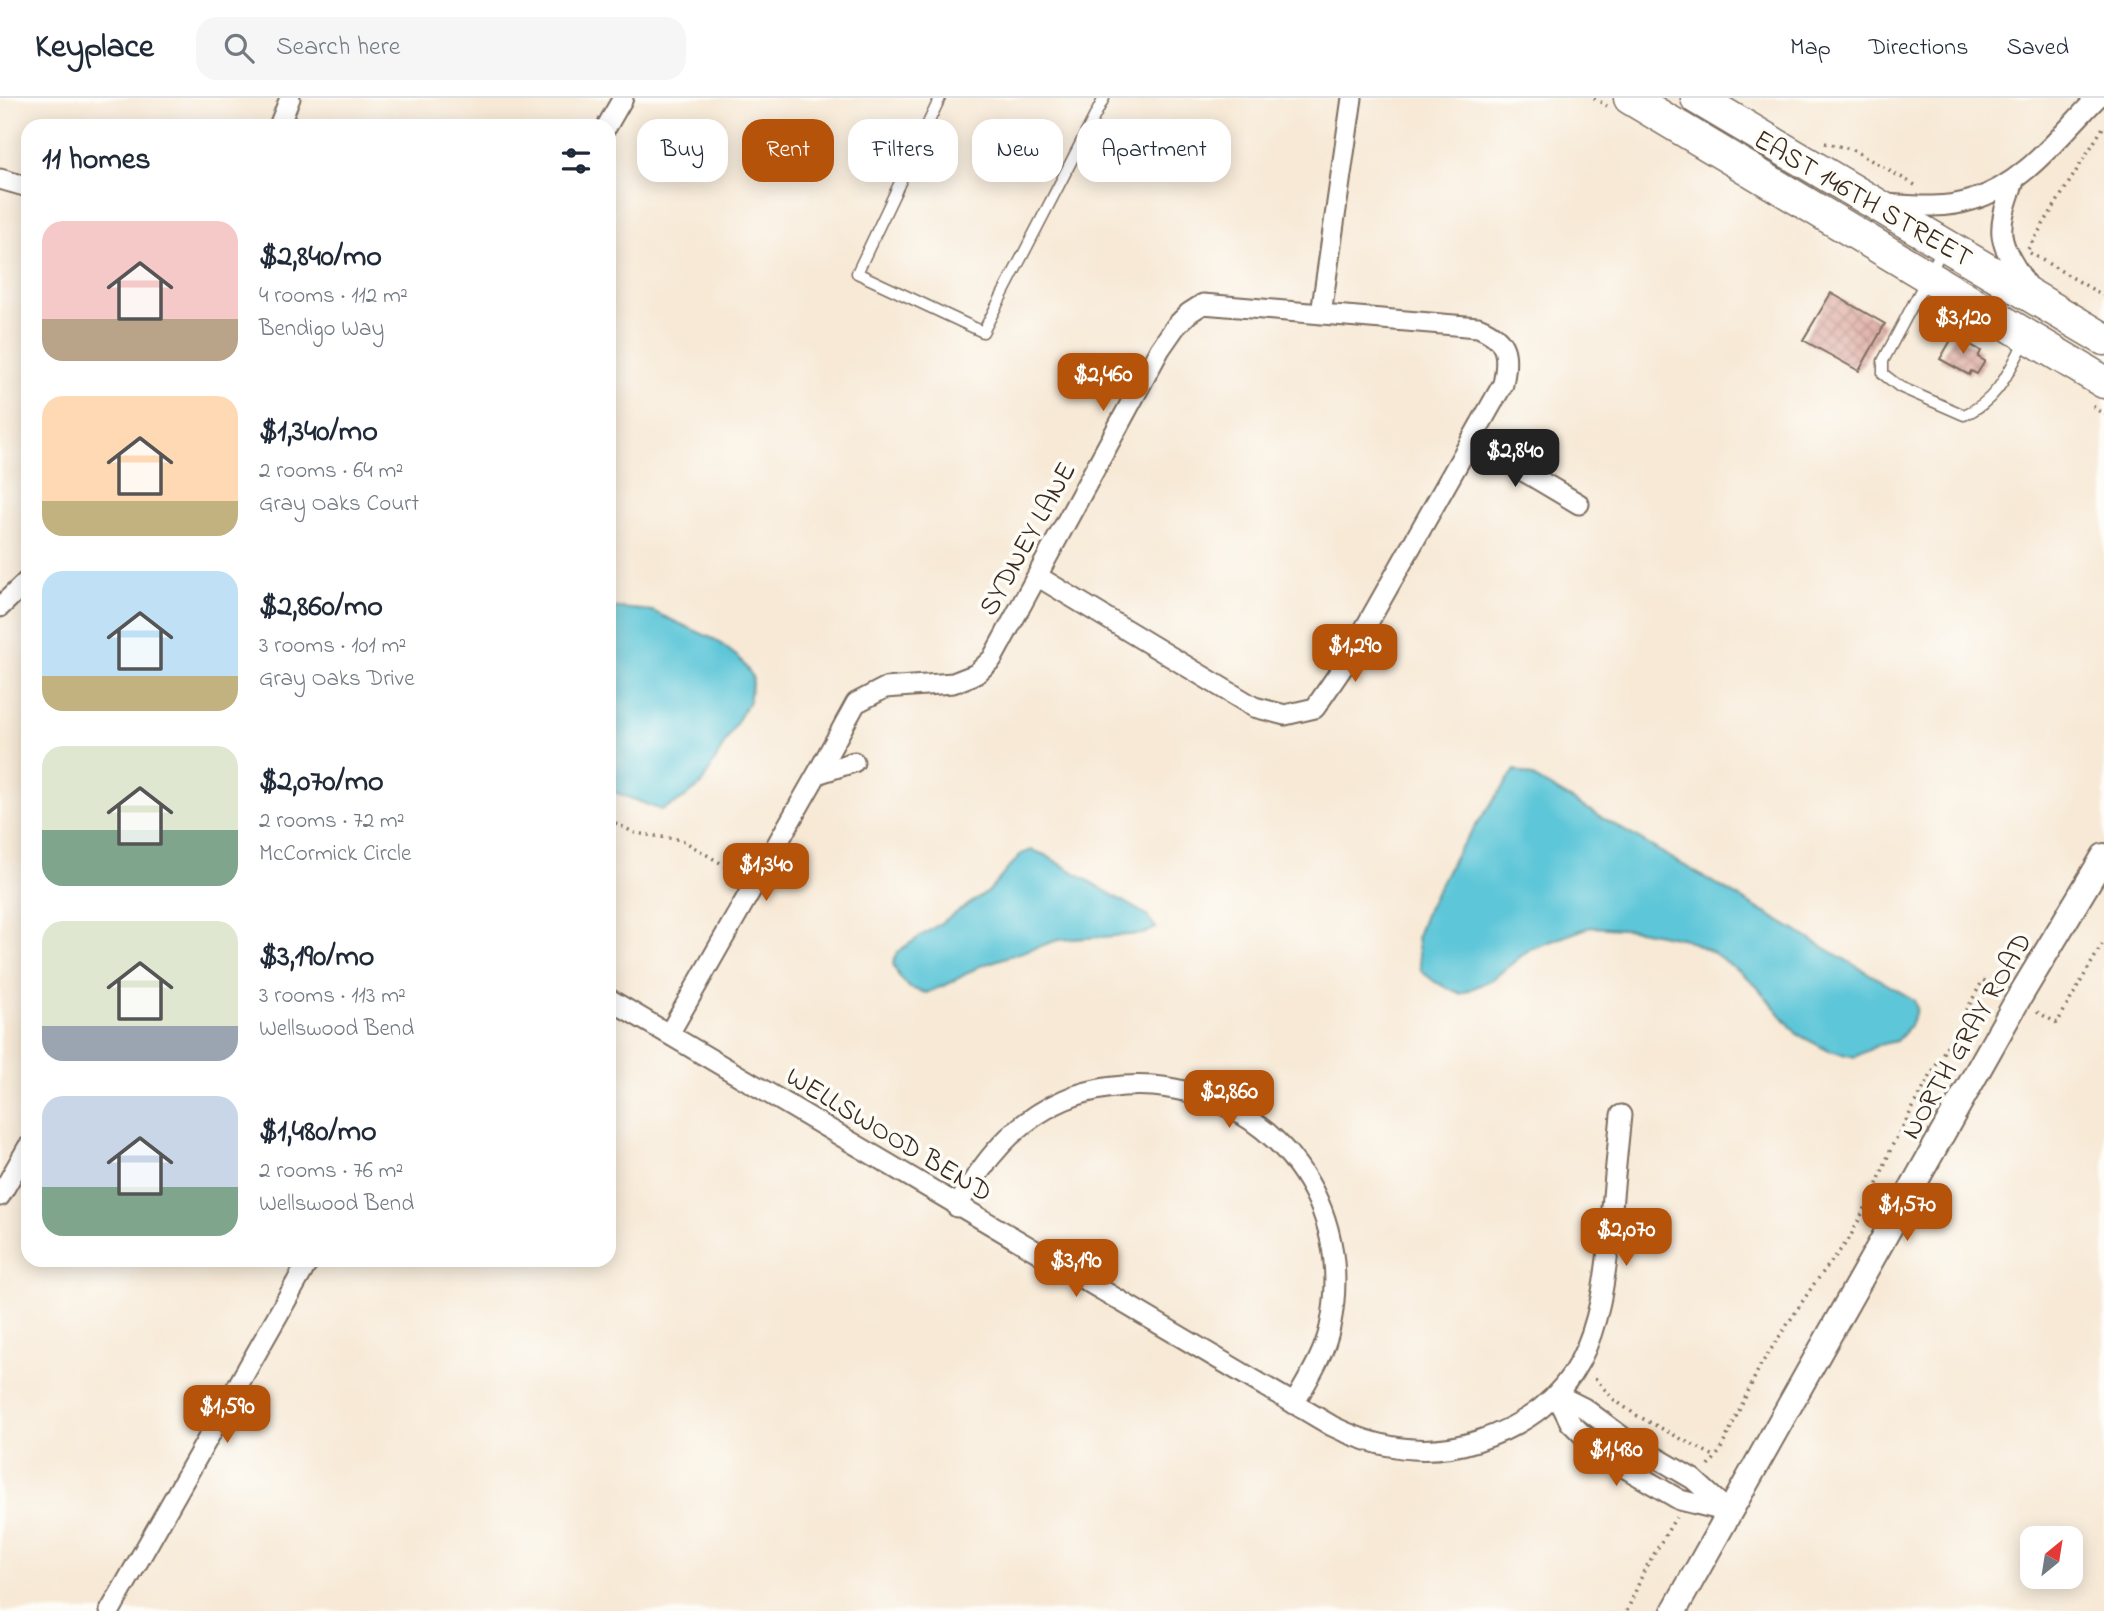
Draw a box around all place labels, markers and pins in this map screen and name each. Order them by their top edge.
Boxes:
pin: $3,120 [1906,296,2020,356]
pin: $2,460 [1046,354,1160,413]
pin: $2,840 [1458,430,1572,489]
pin: $1,290 [1298,624,1412,684]
pin: $1,340 [709,844,823,903]
pin: $2,860 [1172,1070,1286,1130]
pin: $1,570 [1850,1184,1964,1243]
pin: $2,070 [1569,1208,1683,1268]
pin: $3,190 [1019,1240,1133,1299]
pin: $1,590 [170,1386,284,1445]
pin: $1,480 [1559,1428,1673,1488]

